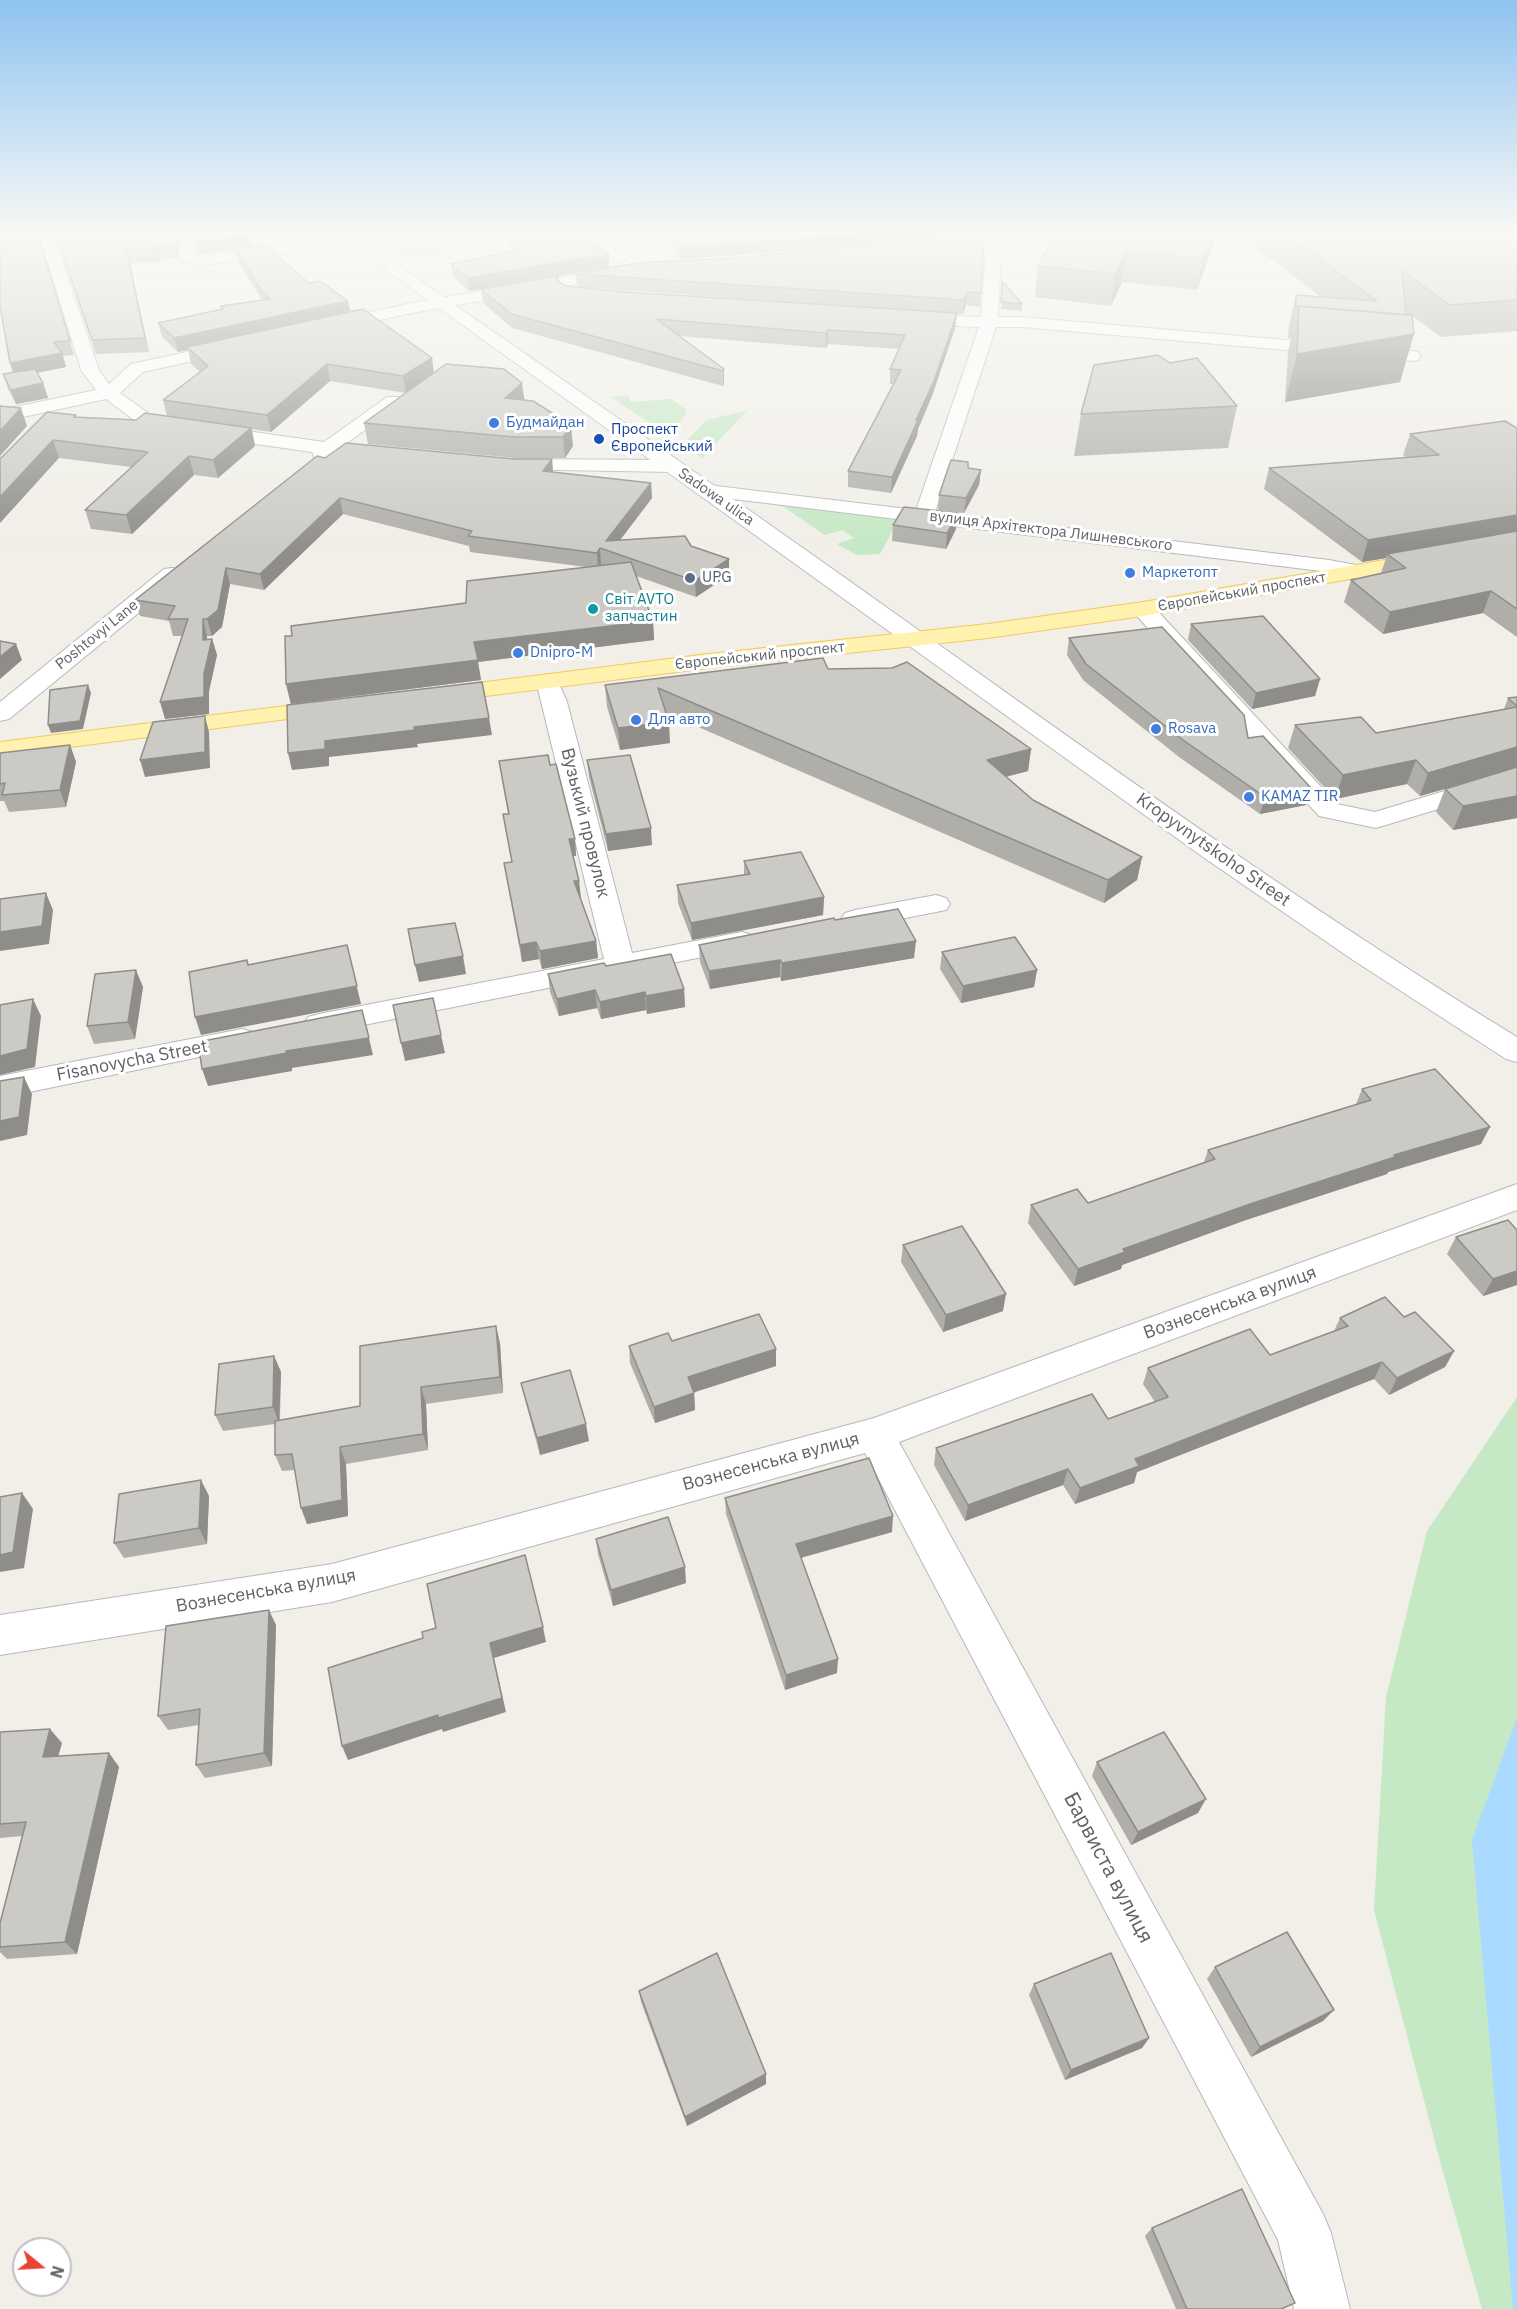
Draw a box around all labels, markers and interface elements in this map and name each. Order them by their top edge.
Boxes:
place label: Будмайдан [506,414,585,432]
marker: Будмайдан [487,416,501,430]
place label: Проспект Європейський [611,421,713,456]
marker: Проспект Європейський [592,432,606,446]
street label: Sadowa ulica [675,464,757,530]
street label: вулиця Архітектора Лишневського [929,507,1173,555]
place label: Маркетопт [1142,564,1218,582]
marker: Маркетопт [1123,566,1137,580]
street label: Європейський проспект [1156,568,1328,616]
place label: UPG [702,569,732,587]
marker: UPG [683,571,697,585]
place label: Світ AVTO запчастин [605,591,677,626]
street label: Poshtovyi Lane [52,596,142,674]
marker: Світ AVTO запчастин [586,602,600,616]
street label: Європейський проспект [674,638,846,674]
place label: Dnipro-M [530,644,593,662]
marker: Dnipro-M [511,646,525,660]
place label: Для авто [648,711,710,729]
marker: Для авто [629,713,643,727]
place label: Rosava [1168,720,1216,738]
marker: Rosava [1149,722,1163,736]
street label: Вузький провулок [556,746,614,900]
place label: KAMAZ TIR [1261,788,1338,806]
street label: Kropyvnytskoho Street [1132,789,1294,911]
marker: KAMAZ TIR [1242,790,1256,804]
street label: Fisanovycha Street [55,1036,209,1086]
street label: Вознесенська вулиця [1141,1262,1319,1344]
street label: Вознесенська вулиця [680,1428,862,1496]
street label: Вознесенська вулиця [174,1565,358,1617]
street label: Барвиста вулиця [1058,1788,1158,1948]
north arrow [12,2237,72,2297]
text: N [46,2263,69,2281]

